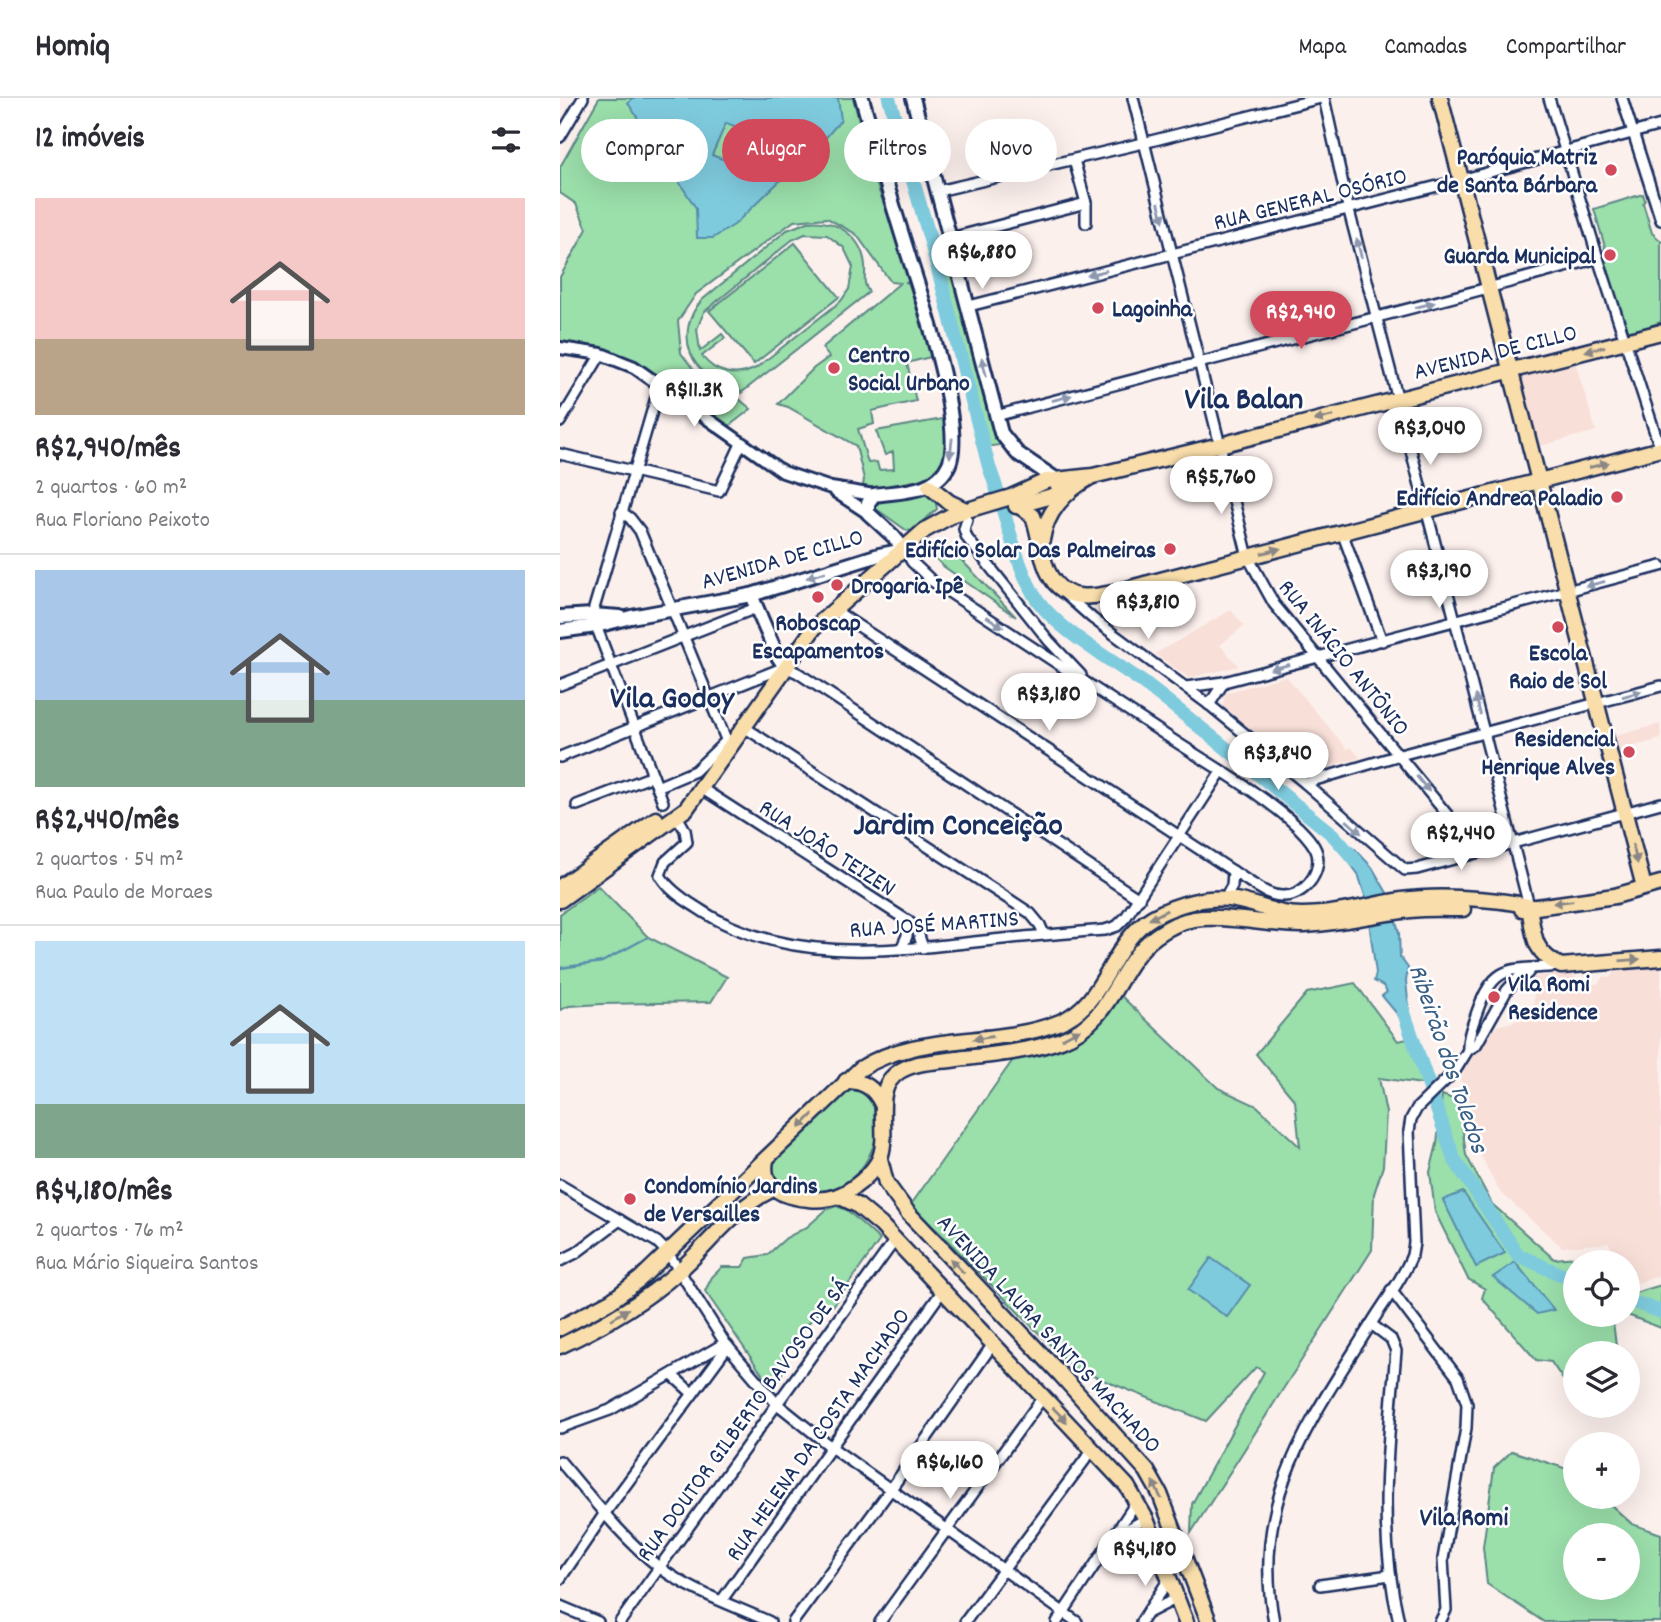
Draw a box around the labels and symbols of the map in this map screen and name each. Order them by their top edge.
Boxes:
place label: Paróquia Matriz de Santa Bárbara [1437,142,1598,204]
street label: RUA GENERAL OSÓRIO [1211,160,1411,241]
marker: Paróquia Matriz de Santa Bárbara [1603,162,1619,178]
one-way arrow [1156,201,1167,223]
pin: R$6,880 [917,232,1047,291]
one-way arrow [1353,236,1364,258]
place label: Guarda Municipal [1443,241,1596,275]
marker: Guarda Municipal [1602,247,1618,263]
one-way arrow [1086,268,1108,279]
pin: R$2,940 [1236,292,1366,351]
place label: Lagoinha [1112,294,1193,328]
one-way arrow [1414,299,1436,310]
marker: Lagoinha [1090,300,1106,316]
street label: AVENIDA DE CILLO [1410,317,1581,391]
place label: Centro Social Urbano [848,340,970,402]
one-way arrow [1584,345,1605,355]
one-way arrow [978,356,989,378]
marker: Centro Social Urbano [826,360,842,376]
pin: R$11.3K [629,370,759,429]
district label: Vila Balan [1185,379,1303,425]
one-way arrow [1051,392,1073,403]
pin: R$3,040 [1365,408,1495,467]
one-way arrow [1313,413,1335,424]
one-way arrow [946,437,957,459]
pin: R$5,760 [1156,456,1286,516]
one-way arrow [1588,459,1610,470]
place label: Edifício Andrea Paladio [1396,483,1603,517]
marker: Edifício Andrea Paladio [1609,489,1625,505]
street label: AVENIDA DE CILLO [698,521,868,600]
place label: Edifício Solar Das Palmeiras [905,535,1156,569]
marker: Edifício Solar Das Palmeiras [1162,541,1178,557]
one-way arrow [1261,545,1282,555]
pin: R$3,190 [1374,550,1504,610]
one-way arrow [805,570,826,581]
place label: Drogaria Ipê [851,571,964,605]
street label: RUA INÁCIO ANTÔNIO [1269,573,1417,745]
marker: Drogaria Ipê [829,577,845,593]
one-way arrow [1584,579,1606,590]
pin: R$3,810 [1083,582,1213,641]
marker: Roboscap Escapamentos [810,589,826,605]
place label: Roboscap Escapamentos [752,608,884,670]
one-way arrow [985,616,1005,629]
marker: Escola Raio de Sol [1550,619,1566,635]
place label: Escola Raio de Sol [1509,638,1607,700]
one-way arrow [1269,662,1291,673]
pin: R$3,180 [984,674,1114,733]
district label: Vila Godoy [610,678,735,724]
one-way arrow [1621,688,1643,699]
one-way arrow [1472,694,1483,716]
place label: Residencial Henrique Alves [1481,724,1615,786]
pin: R$3,840 [1213,732,1343,792]
marker: Residencial Henrique Alves [1621,744,1637,760]
one-way arrow [1416,775,1431,793]
street label: RUA JOÃO TEIZEN [751,792,902,907]
district label: Jardim Conceição [853,805,1063,851]
pin: R$2,440 [1396,812,1526,872]
one-way arrow [1345,819,1363,835]
one-way arrow [1630,843,1641,865]
one-way arrow [1552,897,1574,908]
street label: RUA JOSÉ MARTINS [848,903,1020,949]
one-way arrow [1148,909,1168,921]
one-way arrow [1619,954,1641,965]
water label: Ribeirão dos Toledos [1397,960,1497,1160]
place label: Vila Romi Residence [1508,969,1598,1031]
marker: Vila Romi Residence [1486,989,1502,1005]
one-way arrow [1061,1029,1081,1040]
one-way arrow [972,1033,994,1044]
one-way arrow [798,1112,815,1128]
place label: Condomínio Jardins de Versailles [644,1171,818,1233]
marker: Condomínio Jardins de Versailles [622,1191,638,1207]
street label: AVENIDA LAURA SANTOS MACHADO [928,1208,1168,1462]
one-way arrow [950,1258,966,1275]
street label: RUA DOUTOR GILBERTO BAVOSO DE SÁ [630,1272,859,1570]
street label: RUA HELENA DA COSTA MACHADO [719,1302,920,1569]
one-way arrow [610,1307,630,1320]
one-way arrow [1052,1406,1068,1423]
pin: R$6,160 [885,1442,1015,1501]
one-way arrow [1151,1480,1163,1500]
district label: Vila Romi [1420,1501,1508,1538]
pin: R$4,180 [1080,1528,1210,1588]

